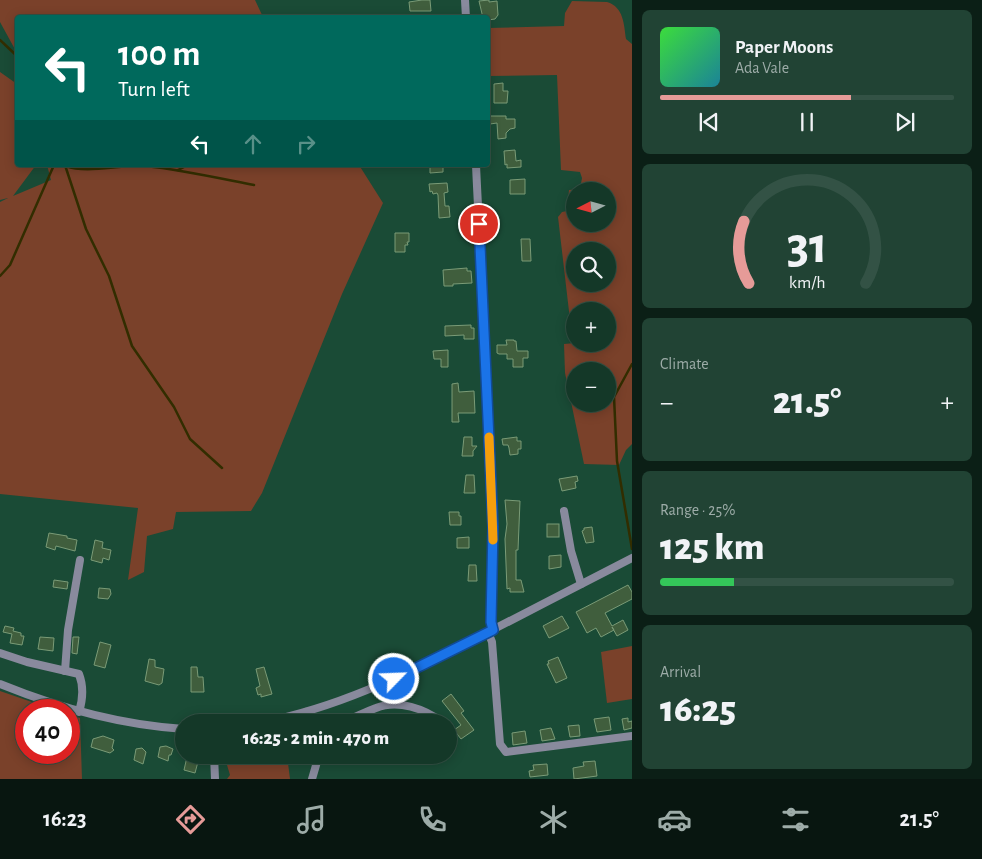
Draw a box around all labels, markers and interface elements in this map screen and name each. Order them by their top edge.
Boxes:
icon: left [35,35,100,100]
text: 100 m [118,37,201,72]
text: Paper Moons [735,38,833,57]
text: Ada Vale [735,60,789,76]
text: Turn left [118,78,190,100]
icon: previous [695,108,723,136]
icon: pause [793,108,821,136]
icon: next [891,108,919,136]
icon: left [186,130,214,158]
icon: ahead [239,130,267,158]
icon: right [292,130,320,158]
north arrow [566,182,616,232]
map controls [566,182,616,412]
pin [458,203,500,245]
icon: arrive [465,210,493,238]
text: 31 [786,220,828,272]
button: search [566,242,616,292]
text: km/h [789,274,825,292]
button: + [566,302,616,352]
text: Climate [660,356,709,372]
button: − [566,362,616,412]
text: 21.5° [773,383,841,421]
text: − [660,389,673,417]
text: + [941,389,954,417]
text: Range · 25% [660,502,735,518]
text: 125 km [660,529,765,567]
position arrow [367,652,419,704]
text: Arrival [660,664,701,680]
text: 16:25 [660,691,736,729]
speed limit sign: 40 [15,699,80,764]
text: 16:25 · 2 min · 470 m [243,729,389,748]
icon: directions [173,802,208,837]
icon: music [294,802,329,837]
icon: phone [415,802,450,837]
icon: climate [536,802,571,837]
icon: car [657,802,692,837]
icon: filters [778,802,813,837]
text: 16:23 [43,808,87,830]
text: 21.5° [900,808,939,830]

